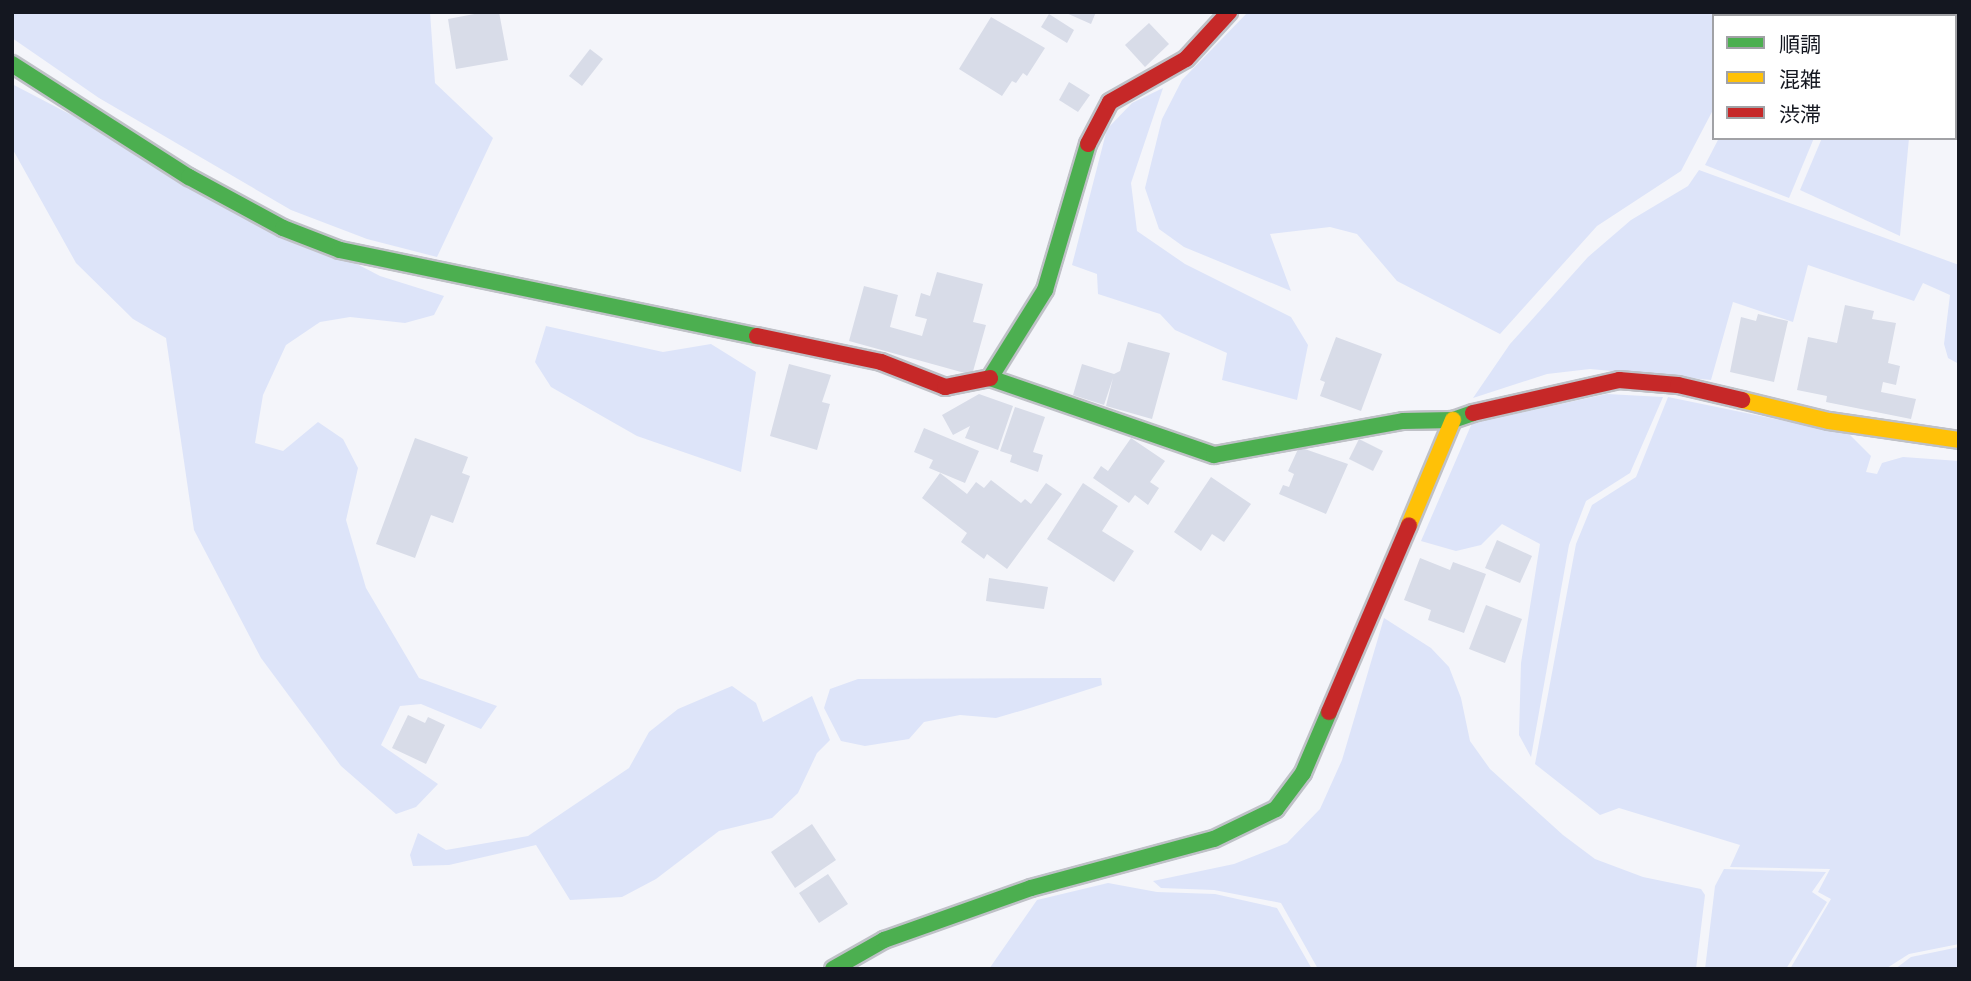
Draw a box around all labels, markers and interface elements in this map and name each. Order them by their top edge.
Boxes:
legend [1712,14,1957,140]
text: 順調 [1779,30,1821,58]
text: 混雑 [1779,65,1821,93]
text: 渋滞 [1779,100,1821,128]

